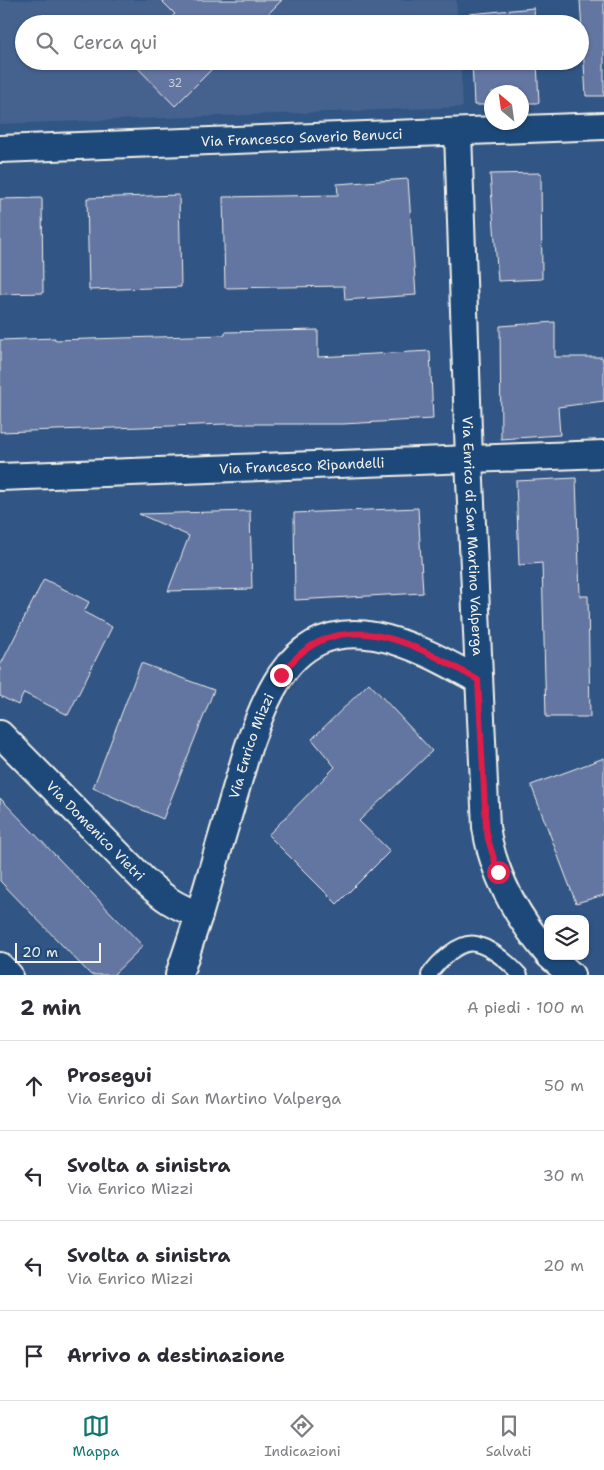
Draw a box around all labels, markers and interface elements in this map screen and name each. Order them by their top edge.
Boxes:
search box [15,15,589,70]
icon: search [33,29,61,57]
text: Cerca qui [73,30,157,55]
house number: 32 [168,76,182,91]
north arrow [484,85,529,130]
street label: Via Francesco Saverio Benucci [201,125,403,150]
street label: Via Enrico di San Martino Valperga [459,415,487,656]
street label: Via Francesco Ripandelli [219,453,385,478]
route end [270,664,293,687]
street label: Via Enrico Mizzi [225,690,278,801]
street label: Via Domenico Vietri [42,777,149,885]
route start [487,861,510,884]
map controls [544,915,589,960]
button: layers [544,915,589,960]
scale bar [15,940,101,963]
text: 20 m [22,943,58,961]
text: 2 min [20,994,81,1022]
text: A piedi · 100 m [467,997,584,1018]
text: Prosegui [67,1063,152,1088]
icon: ahead [20,1072,48,1100]
text: 50 m [544,1075,584,1096]
text: Via Enrico di San Martino Valperga [67,1088,341,1109]
text: Svolta a sinistra [67,1153,230,1178]
icon: left [20,1162,48,1190]
text: 30 m [543,1165,584,1186]
text: Via Enrico Mizzi [67,1178,193,1199]
text: Svolta a sinistra [67,1243,230,1268]
icon: left [20,1252,48,1280]
text: 20 m [543,1255,584,1276]
text: Via Enrico Mizzi [67,1268,193,1289]
icon: arrive [20,1342,48,1370]
text: Arrivo a destinazione [67,1343,285,1368]
tab: Mappa [73,1412,119,1460]
tab: Indicazioni [264,1412,341,1460]
tab: Salvati [486,1412,531,1460]

